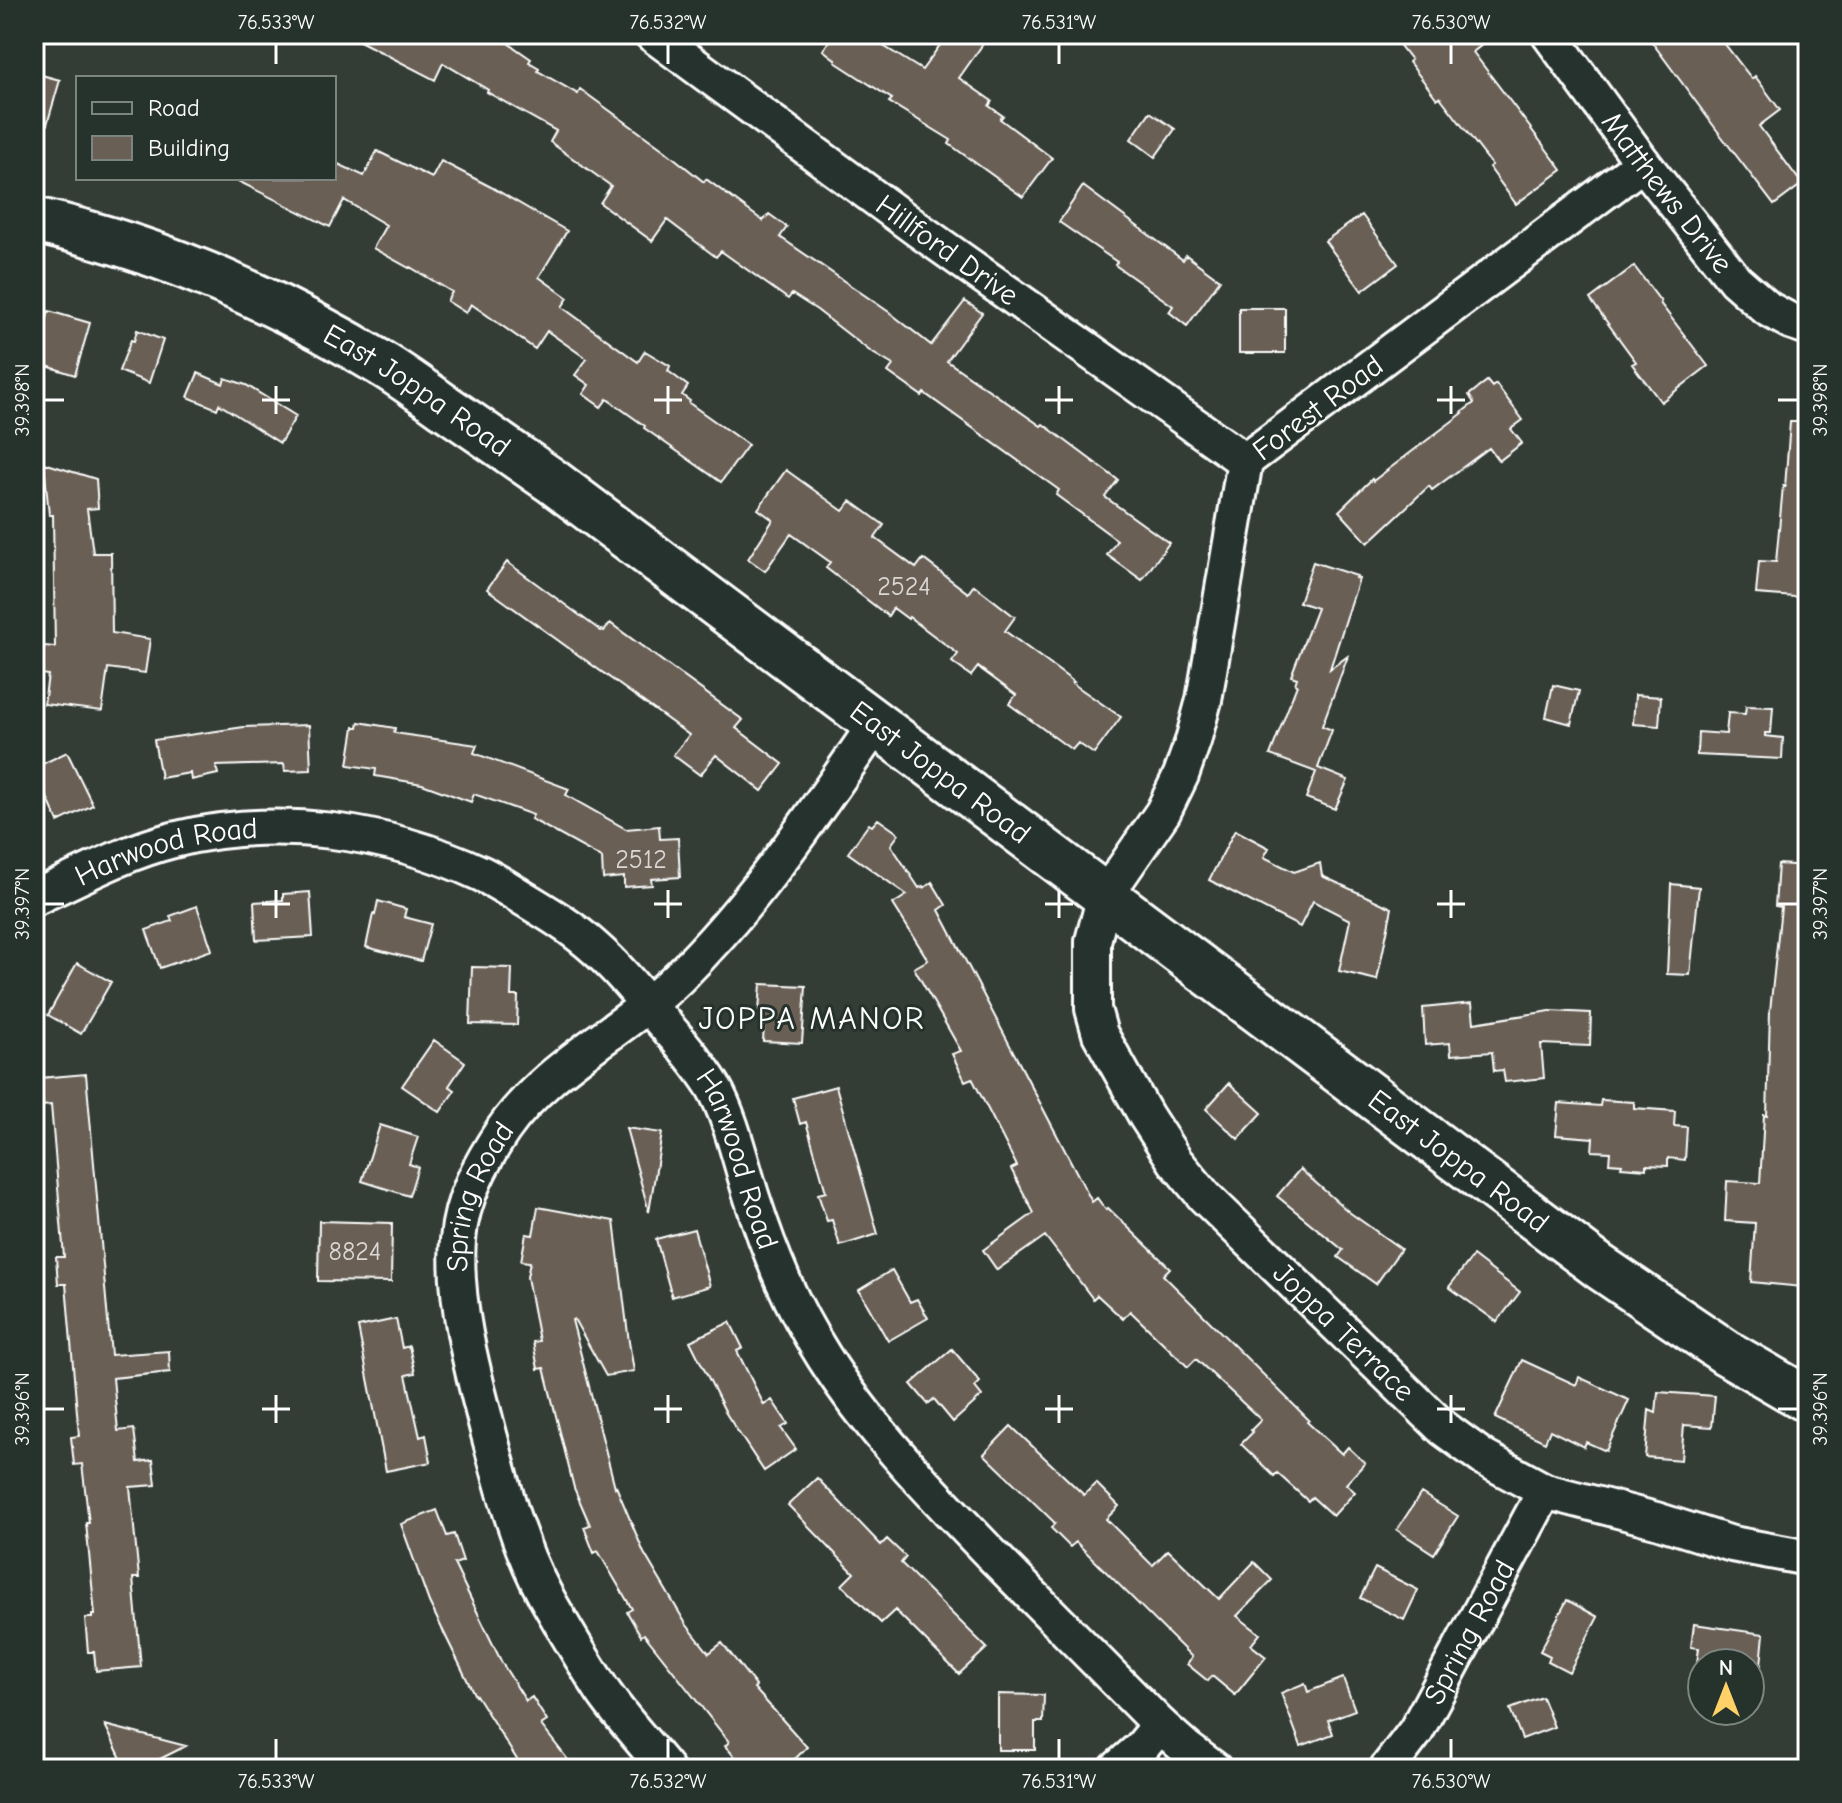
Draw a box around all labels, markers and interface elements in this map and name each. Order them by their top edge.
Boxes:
text: 76.533°W [238,11,315,34]
text: 76.532°W [630,11,707,34]
text: 76.531°W [1022,11,1097,34]
text: 76.530°W [1412,11,1491,34]
legend [76,76,336,180]
text: Road [148,94,200,122]
street label: Matthews Drive [1594,105,1740,280]
text: Building [148,134,230,162]
street label: Hillford Drive [869,187,1025,313]
street label: East Joppa Road [318,316,517,464]
street label: Forest Road [1246,348,1390,468]
text: 39.398°N [11,364,34,436]
text: 39.398°N [1809,364,1832,436]
house number: 2524 [877,572,931,602]
street label: East Joppa Road [843,693,1037,851]
street label: Harwood Road [69,810,259,893]
house number: 2512 [615,845,667,875]
text: 39.397°N [11,868,34,940]
text: 39.397°N [1809,868,1832,940]
district label: JOPPA MANOR [698,1000,926,1037]
street label: Harwood Road [689,1062,786,1254]
street label: East Joppa Road [1362,1082,1556,1240]
street label: Spring Road [440,1115,521,1272]
house number: 8824 [329,1237,381,1267]
street label: Joppa Terrace [1266,1255,1422,1408]
text: 39.396°N [11,1372,34,1446]
text: 39.396°N [1809,1372,1832,1446]
street label: Spring Road [1416,1554,1522,1710]
north arrow [1686,1647,1766,1727]
text: N [1719,1655,1733,1681]
text: 76.533°W [238,1770,315,1793]
text: 76.532°W [630,1770,707,1793]
text: 76.531°W [1022,1770,1097,1793]
text: 76.530°W [1412,1770,1491,1793]

